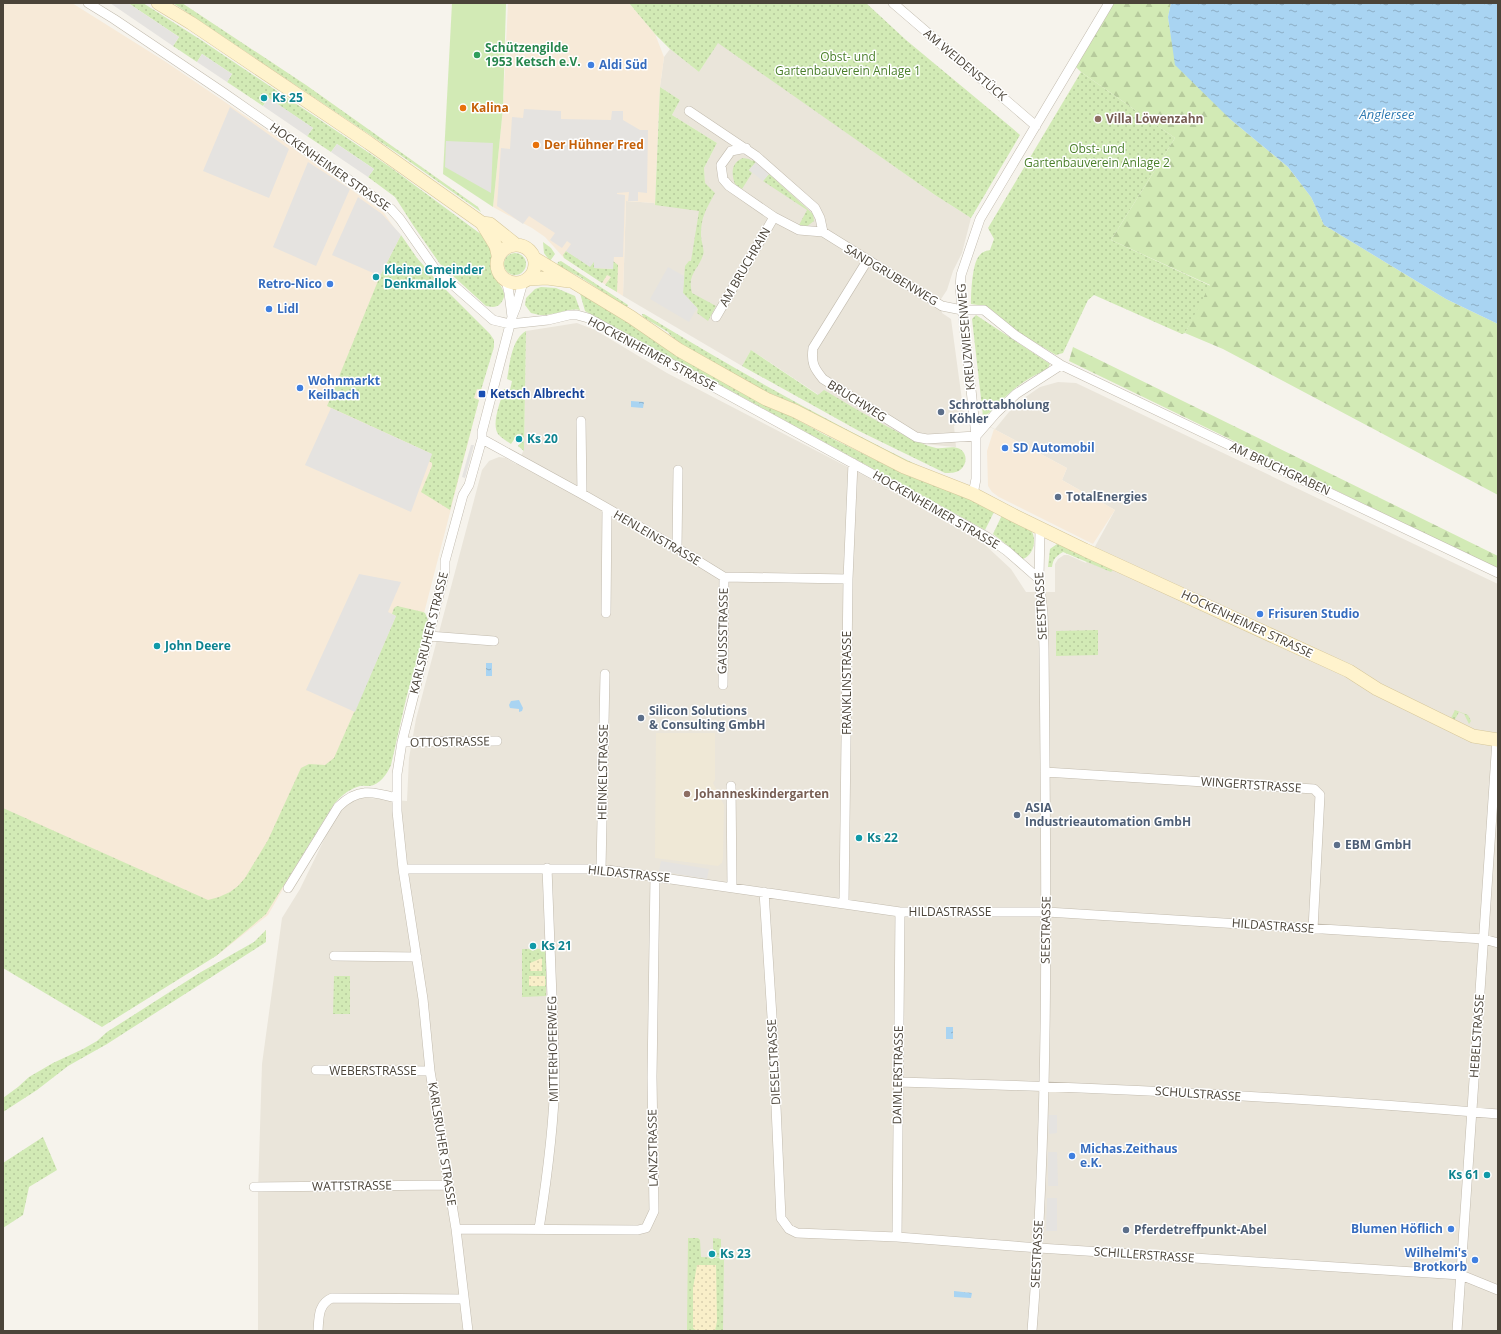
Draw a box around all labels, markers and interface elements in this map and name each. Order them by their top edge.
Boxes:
street label: AM WEIDENSTÜCK [920,25,1011,105]
place label: Schützengilde 1953 Ketsch e.V. [485,39,581,70]
park label: Obst- und Gartenbauverein Anlage 1 [775,48,921,79]
marker: Schützengilde 1953 Ketsch e.V. [472,50,482,60]
place label: Aldi Süd [599,56,647,73]
marker: Aldi Süd [586,60,596,70]
place label: Ks 25 [272,89,303,106]
marker: Ks 25 [259,93,269,103]
place label: Kalina [471,99,509,116]
marker: Kalina [458,103,468,113]
water label: Anglersee [1359,105,1415,123]
place label: Villa Löwenzahn [1106,110,1203,127]
marker: Villa Löwenzahn [1093,114,1103,124]
street label: HOCKENHEIMER STRASSE [267,118,394,215]
place label: Der Hühner Fred [544,136,644,153]
marker: Der Hühner Fred [531,140,541,150]
park label: Obst- und Gartenbauverein Anlage 2 [1024,140,1170,171]
street label: AM BRUCHRAIN [715,224,774,310]
street label: SANDGRUBENWEG [841,240,941,309]
place label: Kleine Gmeinder Denkmallok [384,261,484,292]
marker: Kleine Gmeinder Denkmallok [371,272,381,282]
place label: Retro-Nico [258,275,322,292]
marker: Retro-Nico [325,279,335,289]
street label: KREUZWIESENWEG [952,283,979,391]
place label: Lidl [277,300,299,317]
marker: Lidl [264,304,274,314]
street label: HOCKENHEIMER STRASSE [585,312,720,395]
place label: Wohnmarkt Keilbach [308,372,380,403]
street label: BRUCHWEG [824,376,890,425]
marker: Wohnmarkt Keilbach [295,383,305,393]
place label: Ketsch Albrecht [490,385,585,402]
marker: Ketsch Albrecht [477,389,487,399]
place label: Schrottabholung Köhler [949,396,1050,427]
marker: Schrottabholung Köhler [936,407,946,417]
place label: Ks 20 [527,430,558,447]
marker: Ks 20 [514,434,524,444]
street label: AM BRUCHGRABEN [1227,438,1333,499]
place label: SD Automobil [1013,439,1095,456]
marker: SD Automobil [1000,443,1010,453]
street label: HOCKENHEIMER STRASSE [870,466,1003,553]
place label: TotalEnergies [1066,488,1147,505]
marker: TotalEnergies [1053,492,1063,502]
street label: HENLEINSTRASSE [611,506,704,569]
street label: KARLSRUHER STRASSE [405,570,452,696]
street label: SEESTRASSE [1030,572,1051,640]
street label: HOCKENHEIMER STRASSE [1179,585,1316,662]
street label: GAUSSSTRASSE [713,588,732,674]
place label: Frisuren Studio [1268,605,1359,622]
marker: Frisuren Studio [1255,609,1265,619]
street label: FRANKLINSTRASSE [838,631,855,735]
place label: John Deere [164,637,231,654]
marker: John Deere [152,641,162,651]
place label: Silicon Solutions & Consulting GmbH [649,702,766,733]
marker: Silicon Solutions & Consulting GmbH [636,713,646,723]
street label: HEINKELSTRASSE [593,724,612,820]
street label: OTTOSTRASSE [410,732,490,751]
street label: WINGERTSTRASSE [1200,773,1302,796]
place label: Johanneskindergarten [694,785,829,802]
marker: Johanneskindergarten [682,789,692,799]
place label: ASIA Industrieautomation GmbH [1025,799,1191,830]
marker: ASIA Industrieautomation GmbH [1012,810,1022,820]
place label: Ks 22 [867,829,898,846]
marker: Ks 22 [854,833,864,843]
place label: EBM GmbH [1345,836,1411,853]
marker: EBM GmbH [1332,840,1342,850]
street label: HILDASTRASSE [587,861,671,886]
street label: SEESTRASSE [1036,896,1055,964]
street label: HILDASTRASSE [909,903,991,920]
street label: HILDASTRASSE [1231,914,1315,937]
place label: Ks 21 [541,937,572,954]
marker: Ks 21 [528,941,538,951]
street label: HEBELSTRASSE [1465,993,1488,1079]
street label: MITTERHOFERWEG [543,996,562,1102]
street label: DIESELSTRASSE [763,1019,784,1106]
street label: DAIMLERSTRASSE [888,1025,907,1125]
street label: WEBERSTRASSE [329,1062,417,1079]
street label: KARLSRUHER STRASSE [424,1081,461,1207]
street label: SCHULSTRASSE [1155,1082,1242,1105]
street label: LANZSTRASSE [643,1109,662,1187]
place label: Michas.Zeithaus e.K. [1080,1140,1178,1171]
marker: Michas.Zeithaus e.K. [1067,1151,1077,1161]
place label: Ks 61 [1448,1166,1479,1183]
marker: Ks 61 [1482,1170,1492,1180]
street label: WATTSTRASSE [312,1176,392,1195]
street label: SEESTRASSE [1026,1220,1047,1288]
place label: Blumen Höflich [1351,1220,1443,1237]
place label: Pferdetreffpunkt-Abel [1134,1221,1267,1238]
marker: Blumen Höflich [1446,1224,1456,1234]
marker: Pferdetreffpunkt-Abel [1121,1225,1131,1235]
street label: SCHILLERSTRASSE [1093,1243,1195,1267]
place label: Wilhelmi's Brotkorb [1405,1244,1467,1275]
place label: Ks 23 [720,1245,751,1262]
marker: Ks 23 [707,1249,717,1259]
marker: Wilhelmi's Brotkorb [1470,1255,1480,1265]

